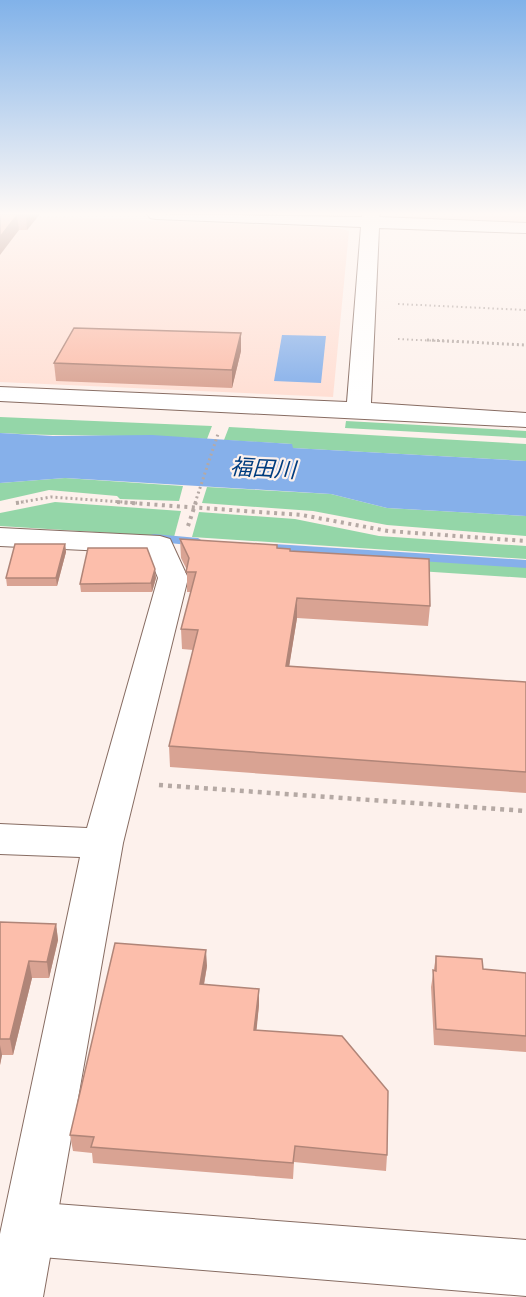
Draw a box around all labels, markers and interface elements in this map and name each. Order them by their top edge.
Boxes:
water label: 福田川 [229,455,299,482]

